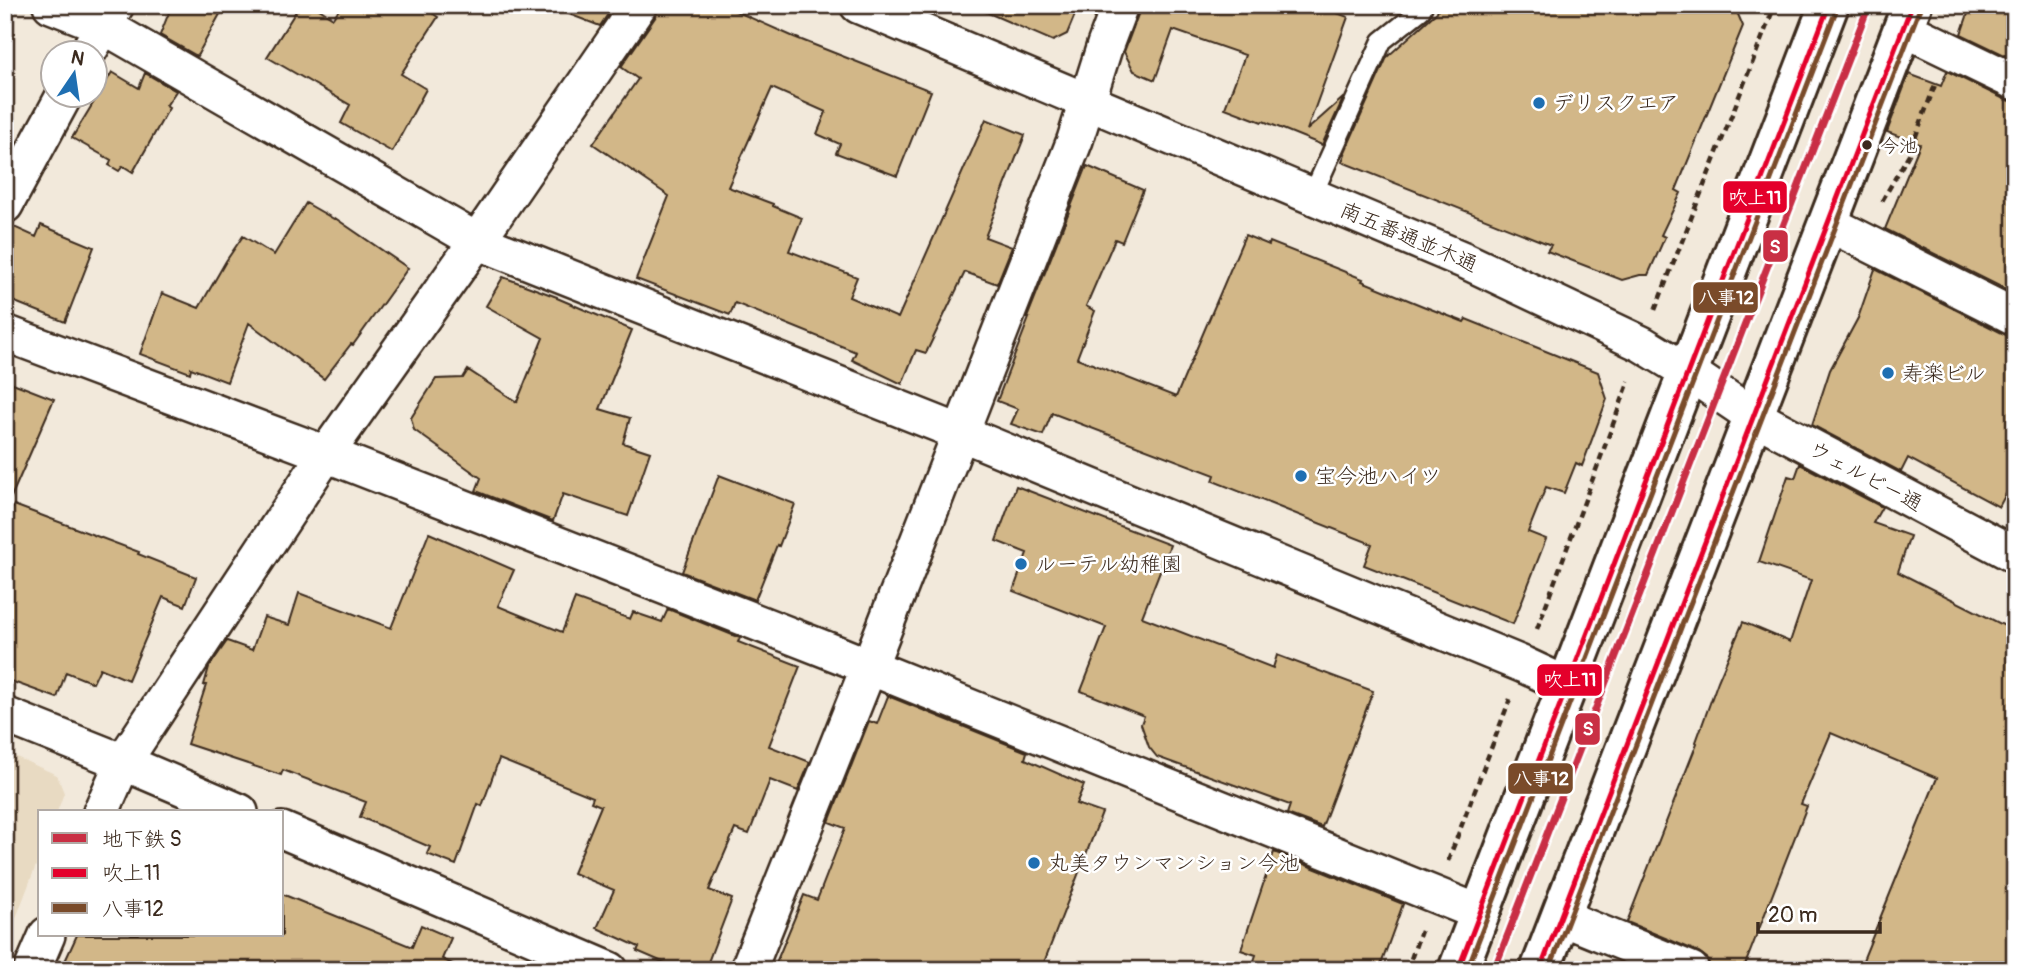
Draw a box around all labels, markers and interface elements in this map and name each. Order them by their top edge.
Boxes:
north arrow [38,38,108,108]
text: N [69,45,87,72]
place label: デリスクエア [1553,90,1679,117]
marker: デリスクエア [1531,95,1547,111]
place label: 今池 [1880,134,1918,158]
marker: 今池 [1860,138,1874,152]
line badge: 吹上11 [1722,180,1788,214]
text: 吹上11 [1729,186,1781,210]
street label: 南五番通並木通 [1336,196,1482,279]
line badge: S [1762,229,1789,263]
text: S [1769,235,1781,259]
line badge: 八事12 [1692,281,1759,314]
text: 八事12 [1698,286,1754,310]
place label: 寿楽ビル [1902,360,1986,387]
marker: 寿楽ビル [1880,365,1896,381]
street label: ウェルビー通 [1804,435,1927,518]
place label: 宝今池ハイツ [1315,463,1441,490]
marker: 宝今池ハイツ [1293,468,1309,484]
place label: ルーテル幼稚園 [1035,551,1182,578]
marker: ルーテル幼稚園 [1013,556,1029,572]
line badge: 吹上11 [1536,663,1603,697]
text: 吹上11 [1544,668,1596,692]
line badge: S [1574,712,1601,746]
text: S [1582,717,1594,741]
line badge: 八事12 [1507,762,1574,795]
text: 八事12 [1513,767,1569,791]
legend [38,810,284,936]
text: 地下鉄 S [102,826,182,853]
place label: 丸美タウンマンション今池 [1048,850,1299,877]
marker: 丸美タウンマンション今池 [1026,855,1042,871]
text: 吹上11 [102,860,160,887]
scale bar [1758,891,1880,935]
text: 八事12 [102,896,164,923]
text: 20 m [1768,902,1817,929]

